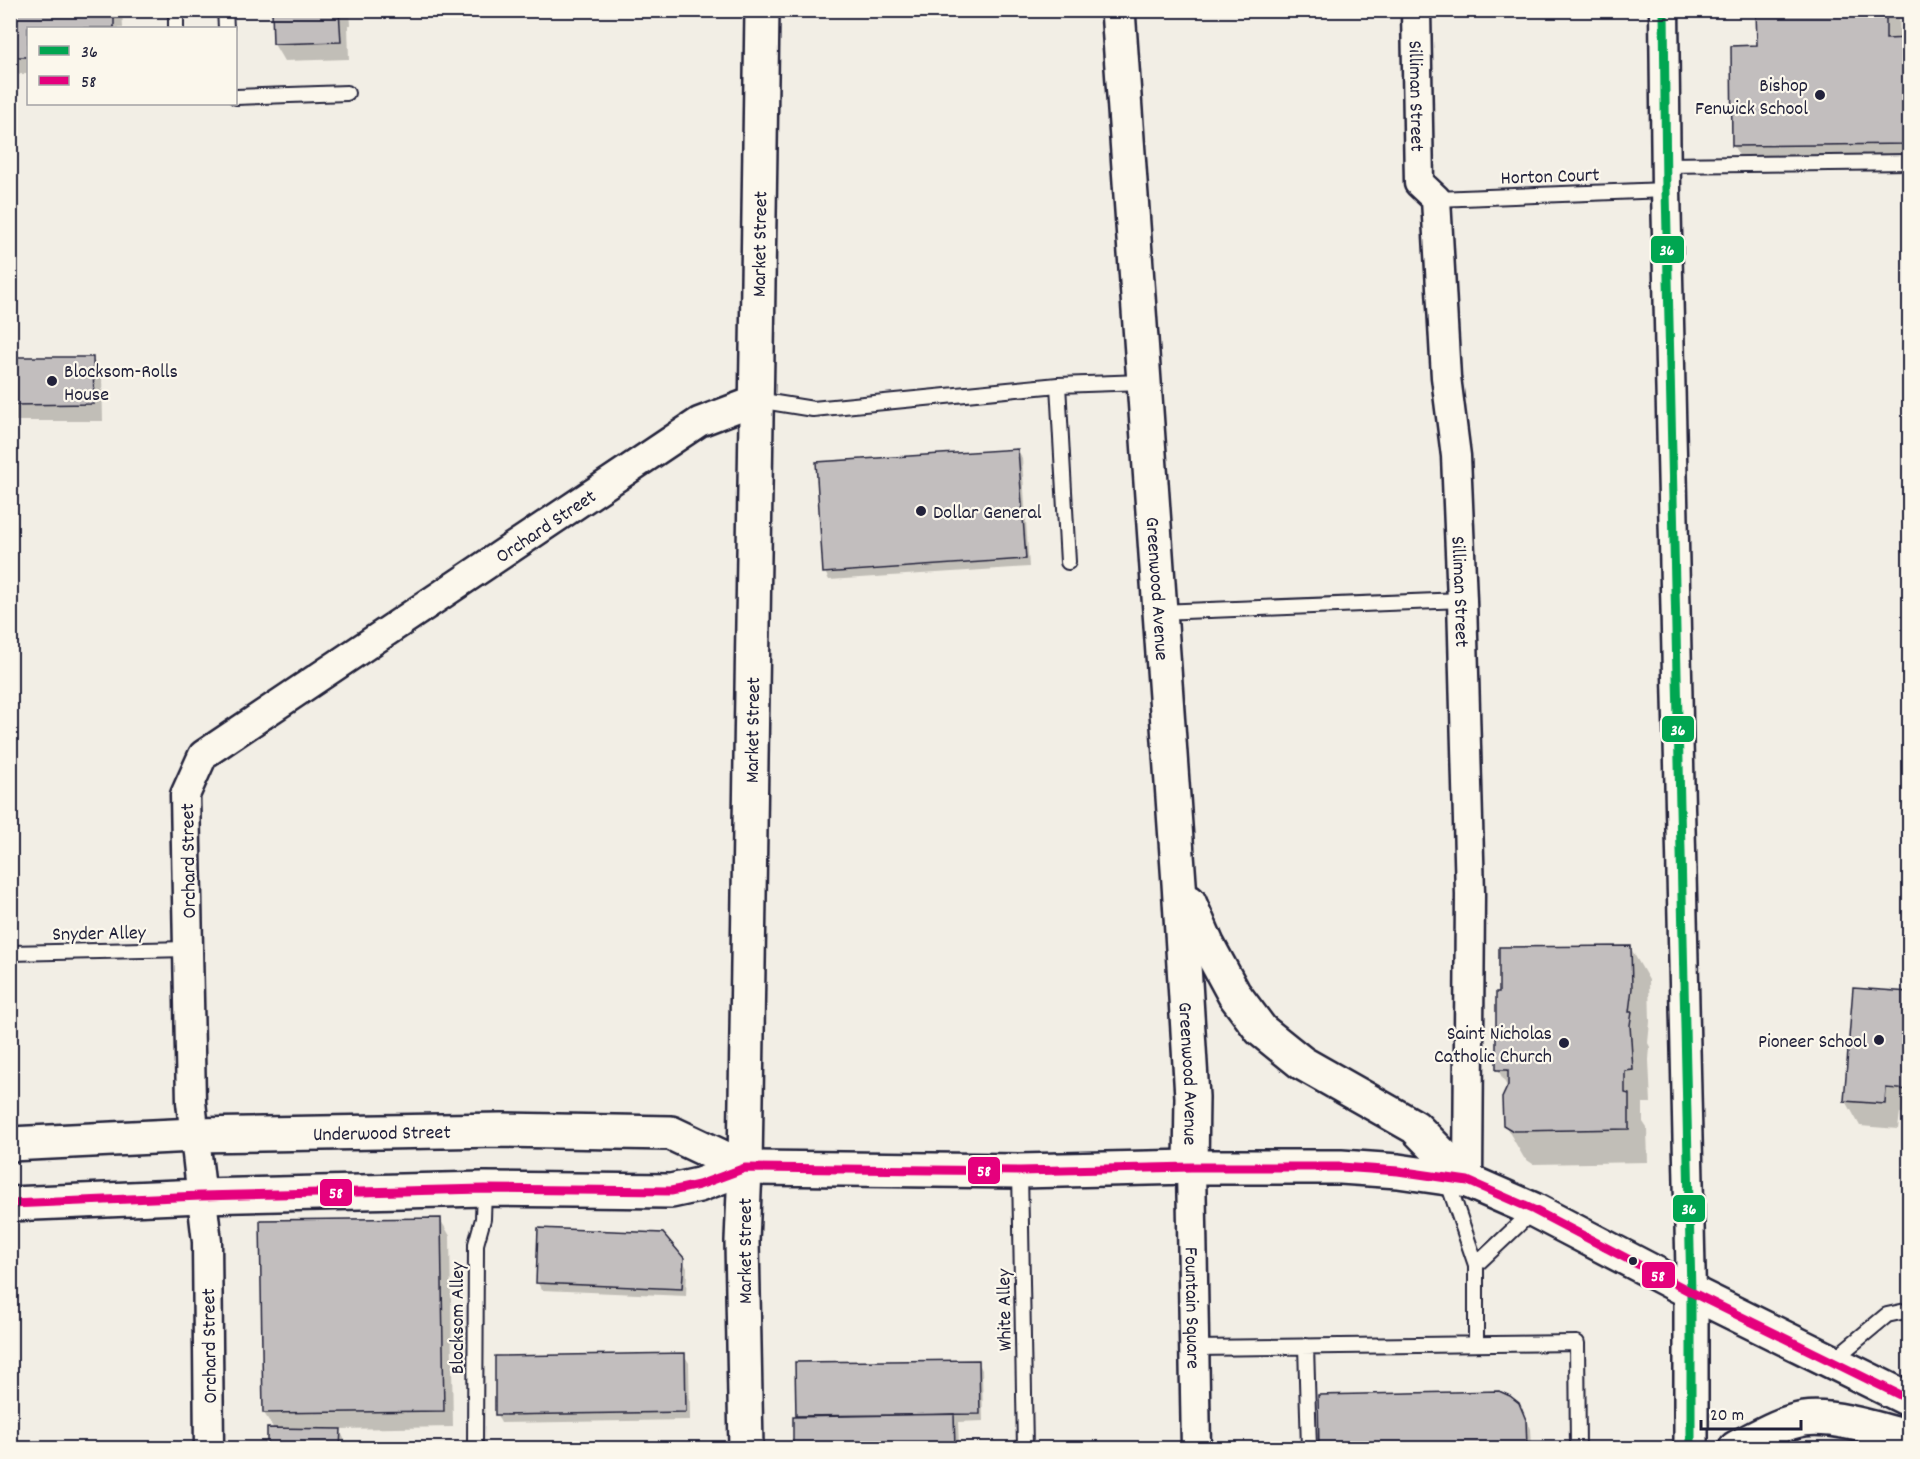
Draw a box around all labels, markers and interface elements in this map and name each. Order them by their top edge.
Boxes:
legend [27,27,237,105]
street label: Silliman Street [1400,40,1429,152]
text: 36 [81,41,98,66]
text: 58 [81,71,97,96]
place label: Bishop Fenwick School [1695,73,1808,124]
marker: Bishop Fenwick School [1813,88,1827,102]
street label: Horton Court [1500,162,1600,194]
street label: Market Street [747,191,776,297]
line badge: 36 [1650,235,1685,264]
text: 36 [1660,240,1675,263]
place label: Blocksom-Rolls House [64,359,178,410]
marker: Blocksom-Rolls House [45,374,59,388]
street label: Orchard Street [491,484,603,572]
place label: Dollar General [933,500,1042,528]
marker: Dollar General [914,504,928,518]
street label: Greenwood Avenue [1136,516,1174,662]
street label: Silliman Street [1442,536,1474,648]
street label: Market Street [740,677,769,783]
line badge: 36 [1661,715,1695,743]
text: 36 [1671,720,1686,743]
street label: Orchard Street [175,803,205,919]
street label: Snyder Alley [52,920,147,950]
street label: Greenwood Avenue [1169,1001,1203,1146]
place label: Saint Nicholas Catholic Church [1434,1021,1552,1072]
place label: Pioneer School [1758,1029,1867,1057]
marker: Pioneer School [1872,1033,1886,1047]
marker: Saint Nicholas Catholic Church [1557,1036,1571,1050]
street label: Underwood Street [313,1120,451,1150]
line badge: 58 [967,1156,1001,1185]
text: 58 [977,1161,991,1184]
line badge: 58 [319,1178,353,1207]
text: 58 [329,1183,343,1206]
line badge: 36 [1672,1194,1706,1223]
street label: Market Street [733,1198,761,1304]
text: 36 [1682,1199,1697,1222]
street label: Fountain Square [1175,1247,1206,1369]
unlabelled marker [1627,1255,1639,1267]
street label: Blocksom Alley [445,1261,473,1374]
line badge: 58 [1641,1261,1676,1289]
text: 58 [1651,1266,1665,1289]
street label: White Alley [991,1268,1021,1351]
street label: Orchard Street [196,1288,226,1404]
scale bar [1701,1393,1802,1431]
text: 20 m [1710,1404,1744,1429]

